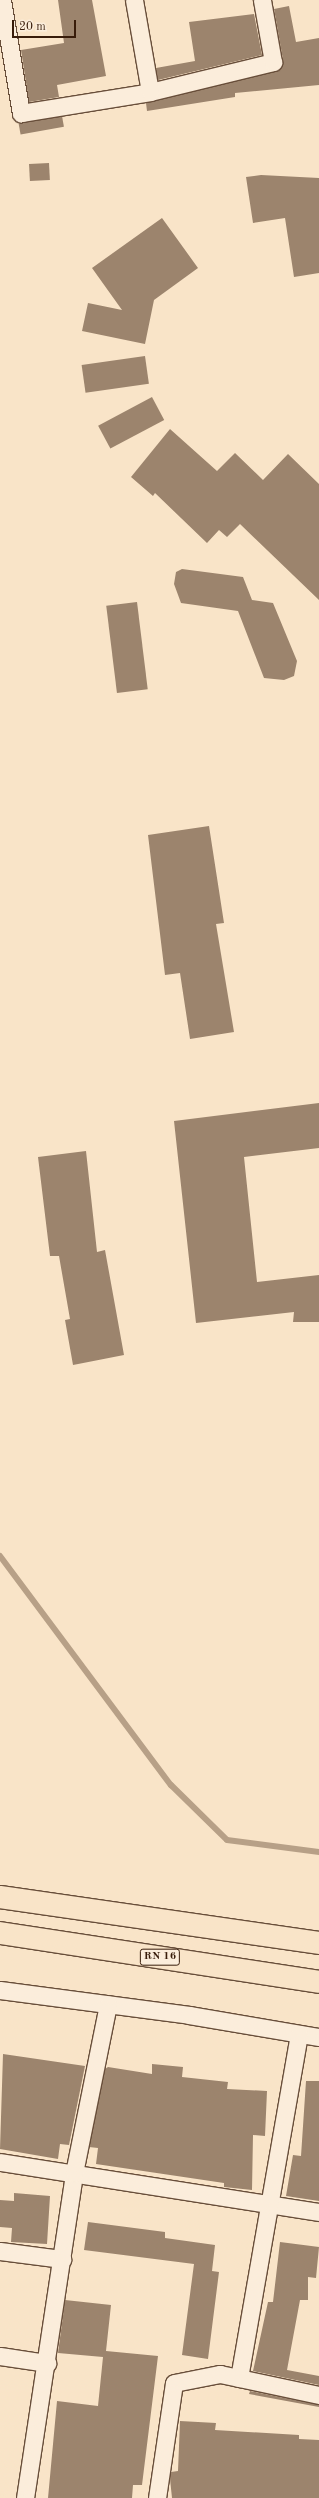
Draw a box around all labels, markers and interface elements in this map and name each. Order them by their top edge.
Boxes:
scale bar [14,12,78,38]
text: 20 m [19,21,46,33]
road number: RN 16 [139,1948,181,1966]

